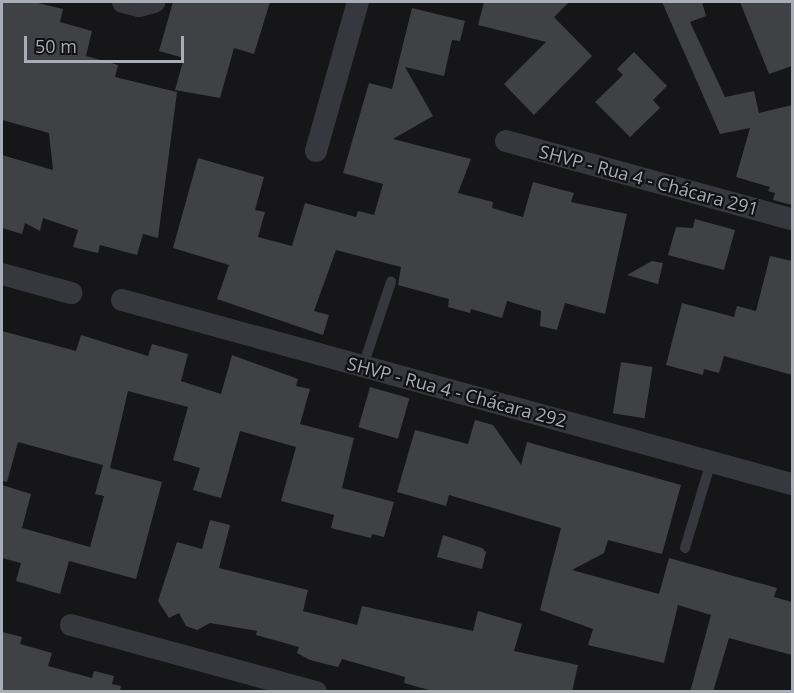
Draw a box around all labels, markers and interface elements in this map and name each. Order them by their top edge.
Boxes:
scale bar [27,24,188,62]
text: 50 m [35,34,77,58]
street label: SHVP - Rua 4 - Chácara 291 [537,140,761,220]
street label: SHVP - Rua 4 - Chácara 292 [345,352,569,432]

